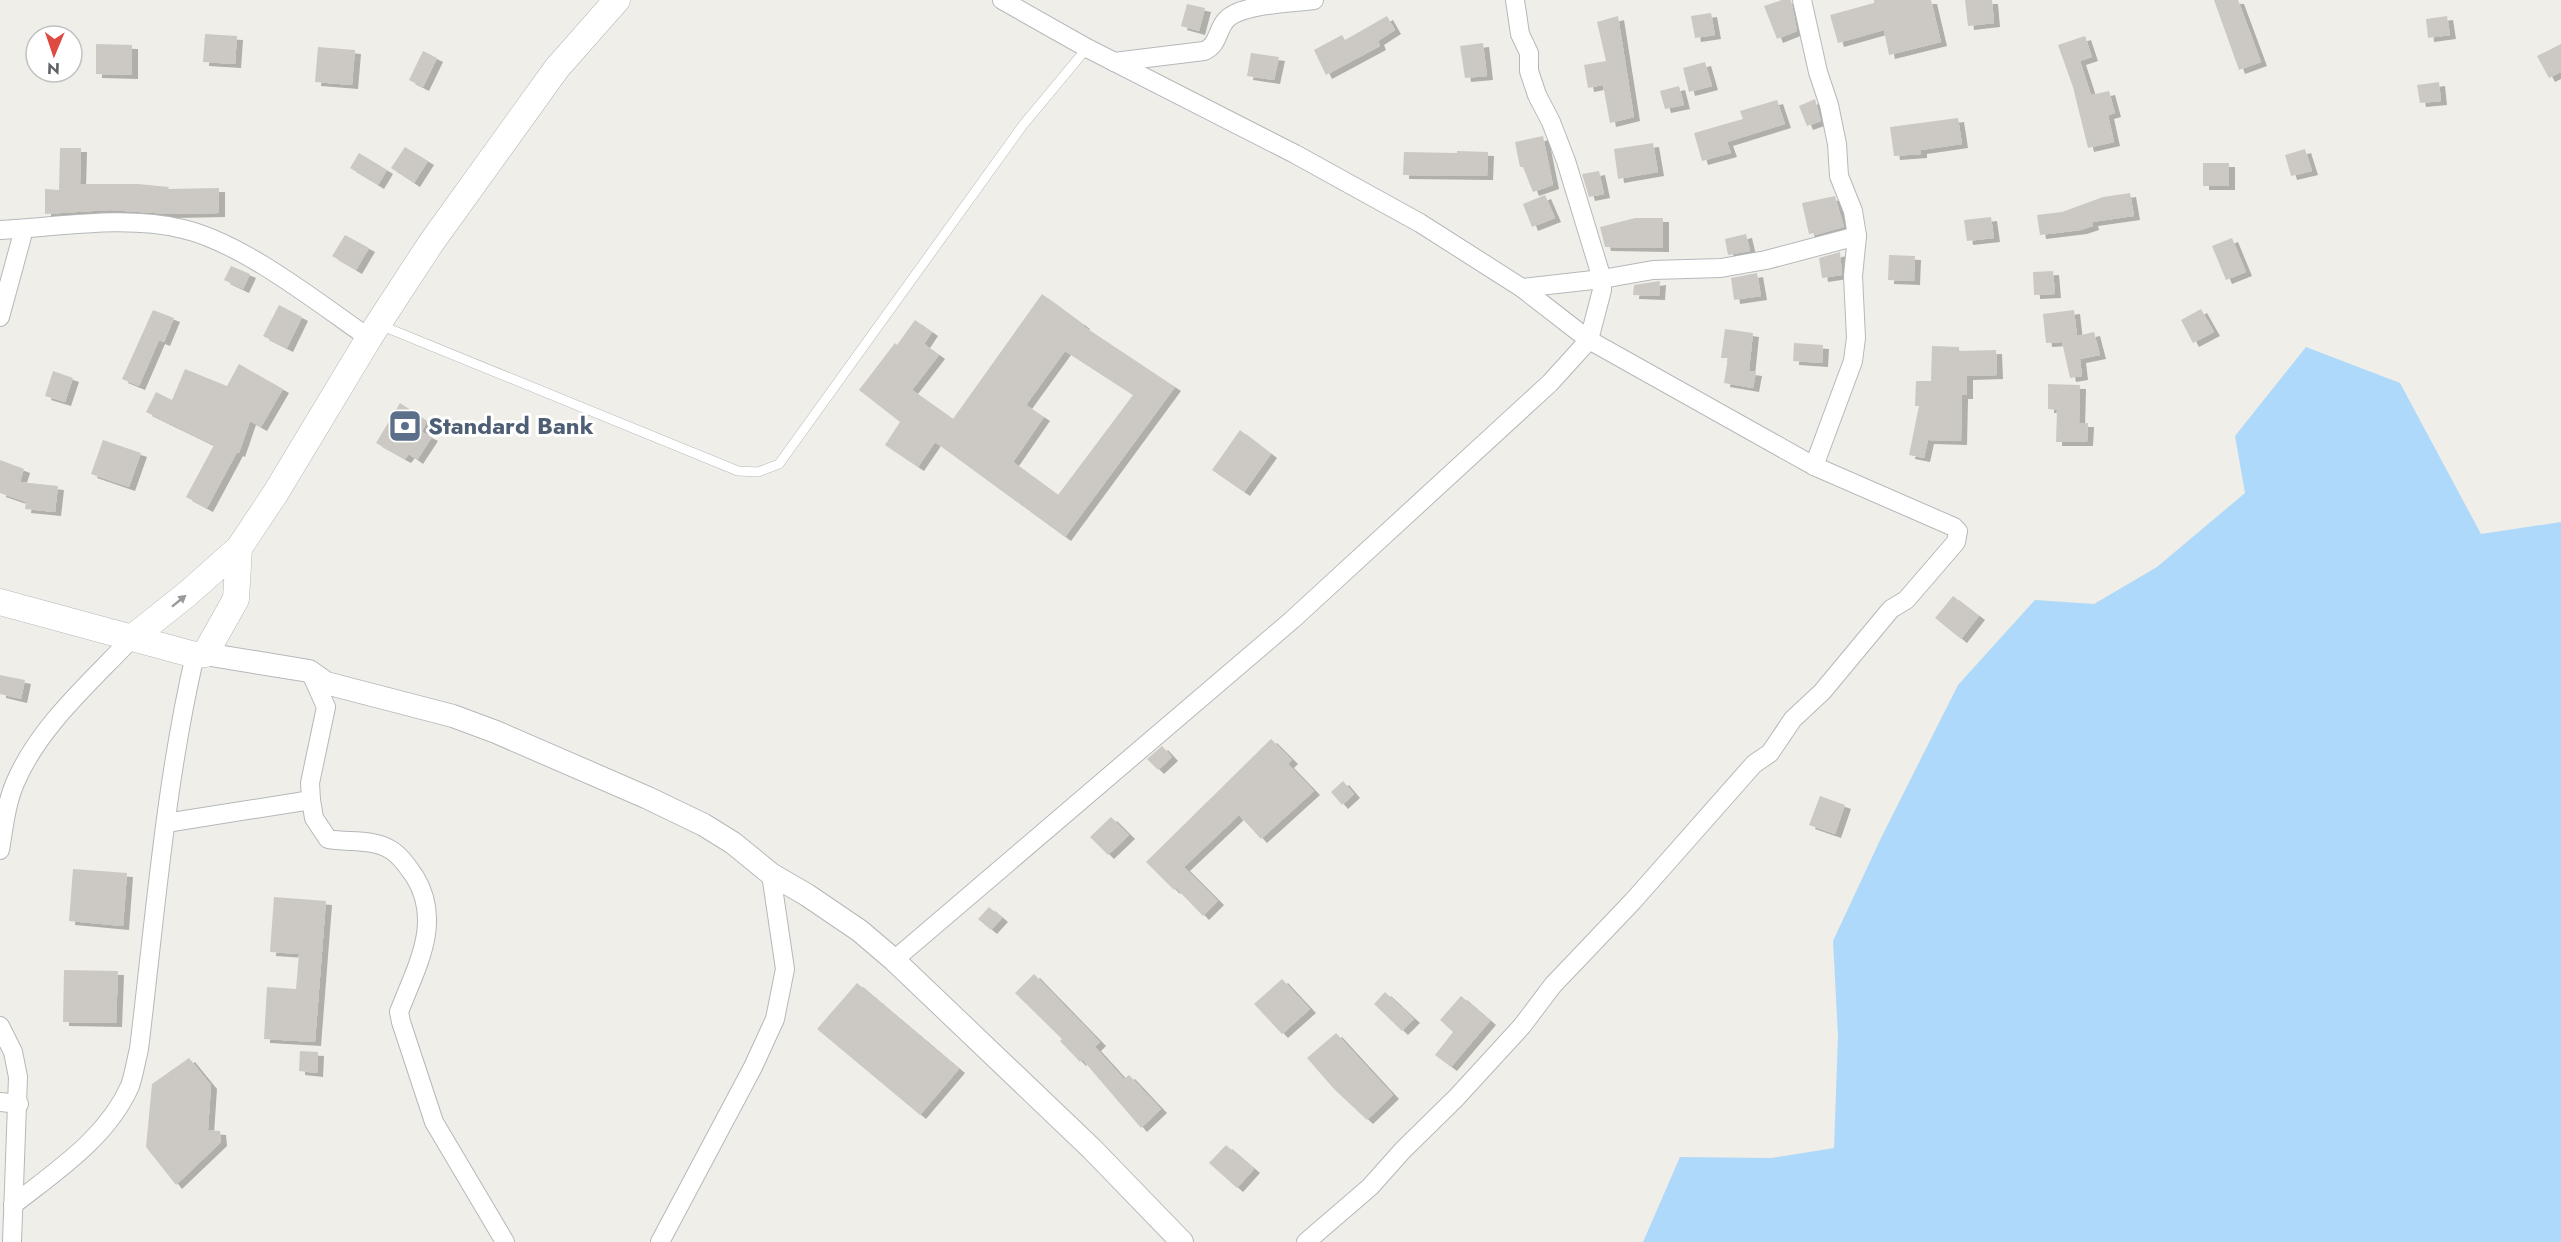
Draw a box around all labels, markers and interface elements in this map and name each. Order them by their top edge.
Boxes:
north arrow [24,24,84,84]
text: N [47,57,60,80]
bank icon: Standard Bank [387,408,423,444]
place label: Standard Bank [428,408,594,443]
one-way arrow [171,594,187,607]

